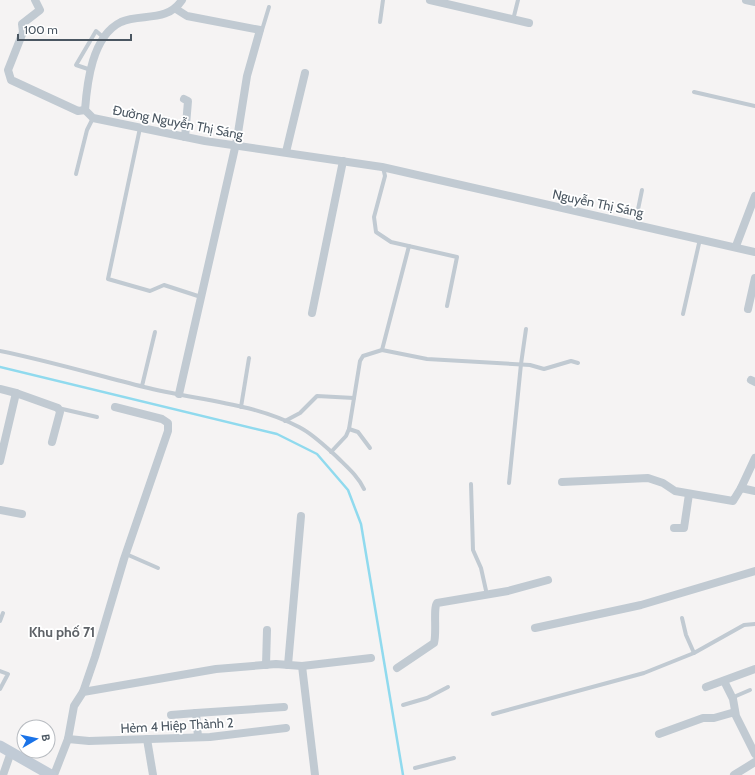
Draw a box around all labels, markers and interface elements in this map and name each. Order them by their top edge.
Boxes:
scale bar [18,16,131,42]
text: 100 m [24,22,58,37]
street label: Đường Nguyễn Thị Sáng [111,101,245,143]
street label: Nguyễn Thị Sáng [551,186,645,221]
district label: Khu phố 71 [29,623,95,641]
street label: Hẻm 4 Hiệp Thành 2 [120,714,234,736]
north arrow [16,719,56,759]
text: B [38,733,53,742]

